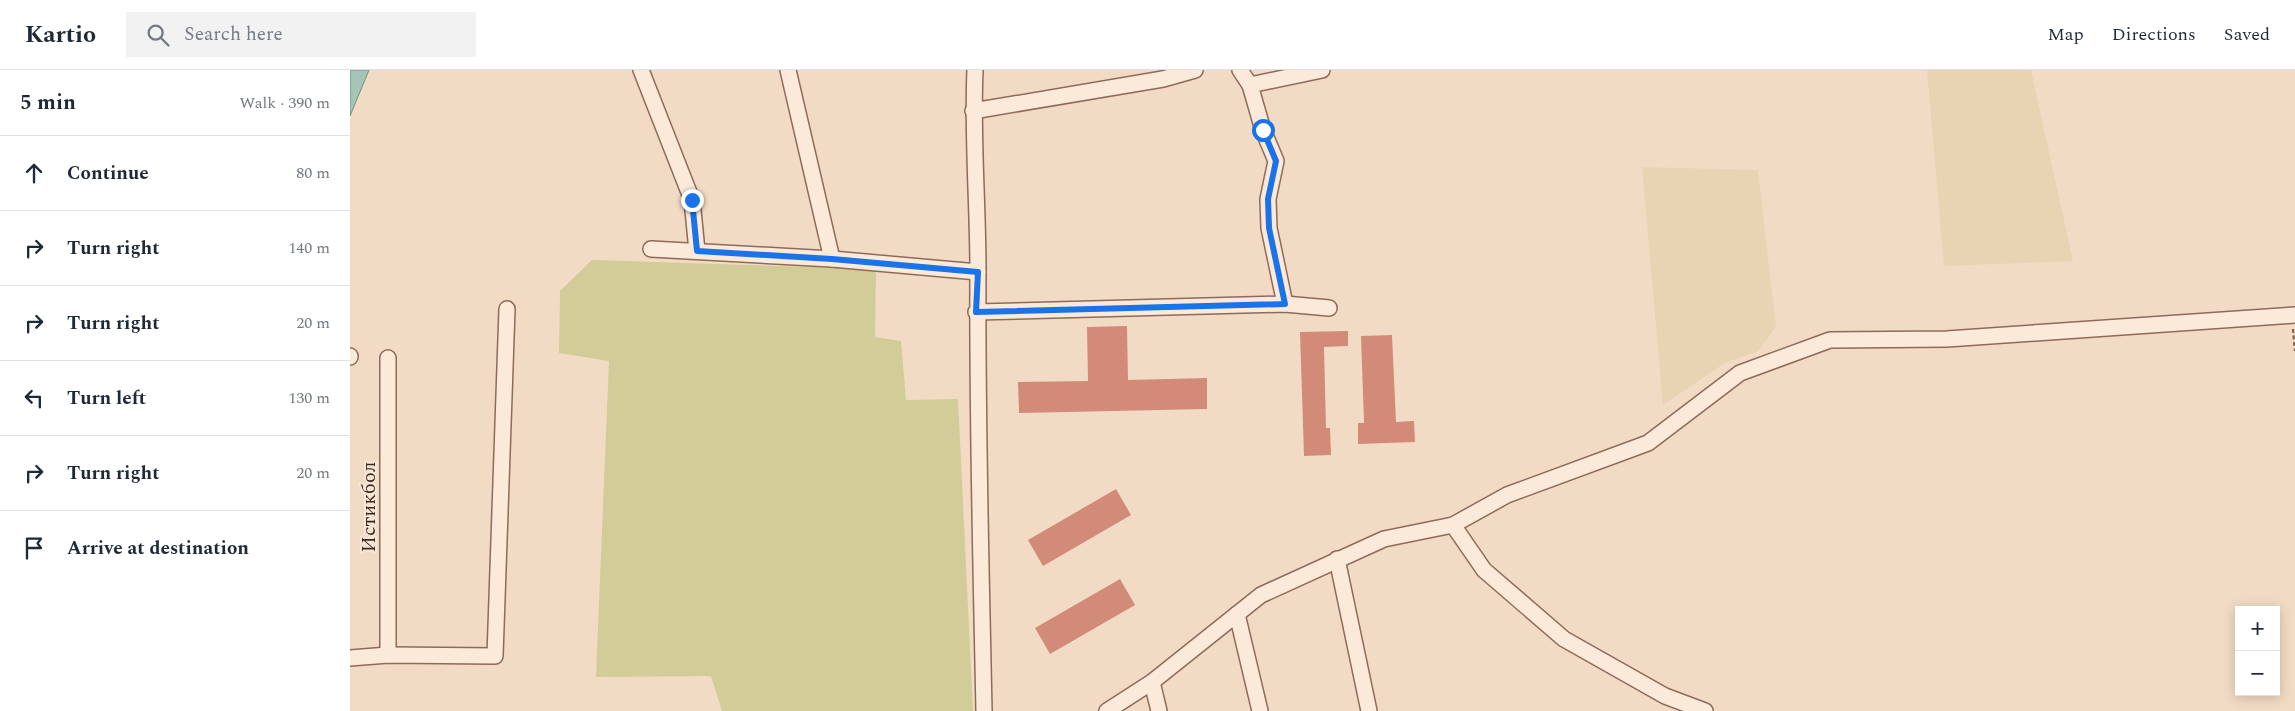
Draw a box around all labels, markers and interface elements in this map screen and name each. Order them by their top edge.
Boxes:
search box [126,12,476,57]
text: Kartio [25,17,96,53]
text: Search here [184,20,283,49]
icon: search [144,21,172,49]
text: Map [2048,21,2084,48]
text: Directions [2112,21,2196,48]
text: Saved [2224,21,2270,48]
text: 5 min [20,87,76,119]
text: Walk · 390 m [239,91,330,115]
route start [1252,119,1275,142]
icon: ahead [20,159,48,187]
text: Continue [67,159,149,188]
text: 80 m [296,161,330,185]
route end [681,189,704,212]
icon: right [20,234,48,262]
text: Turn right [67,234,160,263]
text: 140 m [288,236,330,260]
icon: right [20,309,48,337]
text: Turn right [67,309,160,338]
text: 20 m [296,311,330,335]
icon: left [20,384,48,412]
text: Turn left [67,384,146,413]
text: 130 m [288,386,330,410]
icon: right [20,459,48,487]
text: Turn right [67,459,160,488]
text: 20 m [296,461,330,485]
street label: Истикбол [354,461,384,553]
icon: arrive [20,534,48,562]
text: Arrive at destination [67,534,249,563]
map controls [2235,606,2280,696]
button: + [2235,606,2280,651]
button: − [2235,651,2280,696]

